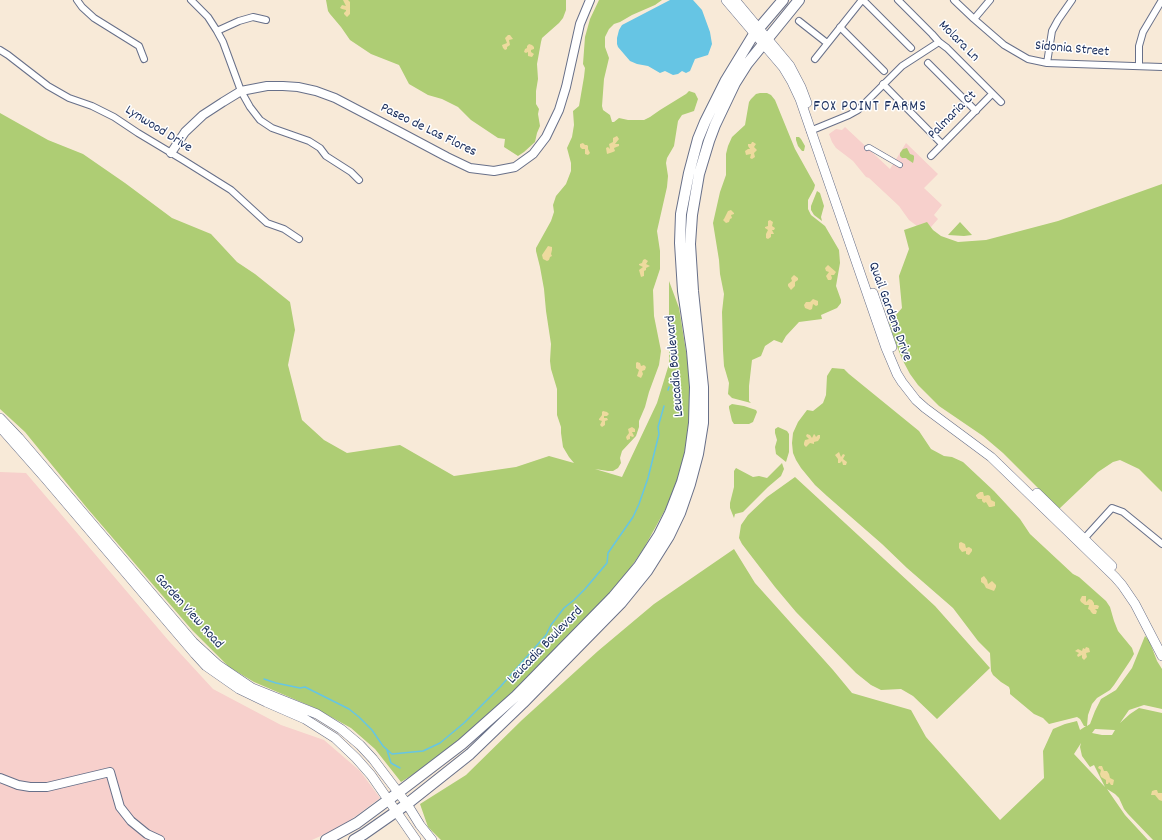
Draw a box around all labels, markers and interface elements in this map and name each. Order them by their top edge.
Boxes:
street label: Molara Ln [934,18,982,66]
street label: Sidonia Street [1034,38,1110,62]
street label: Palmaria Ct [925,88,981,144]
district label: FOX POINT FARMS [813,99,927,117]
street label: Paseo de Las Flores [377,100,479,162]
street label: Lynwood Drive [121,103,195,157]
street label: Quail Gardens Drive [863,260,915,364]
street label: Leucadia Boulevard [663,315,689,417]
street label: Garden View Road [150,571,226,653]
street label: Leucadia Boulevard [505,604,587,688]

